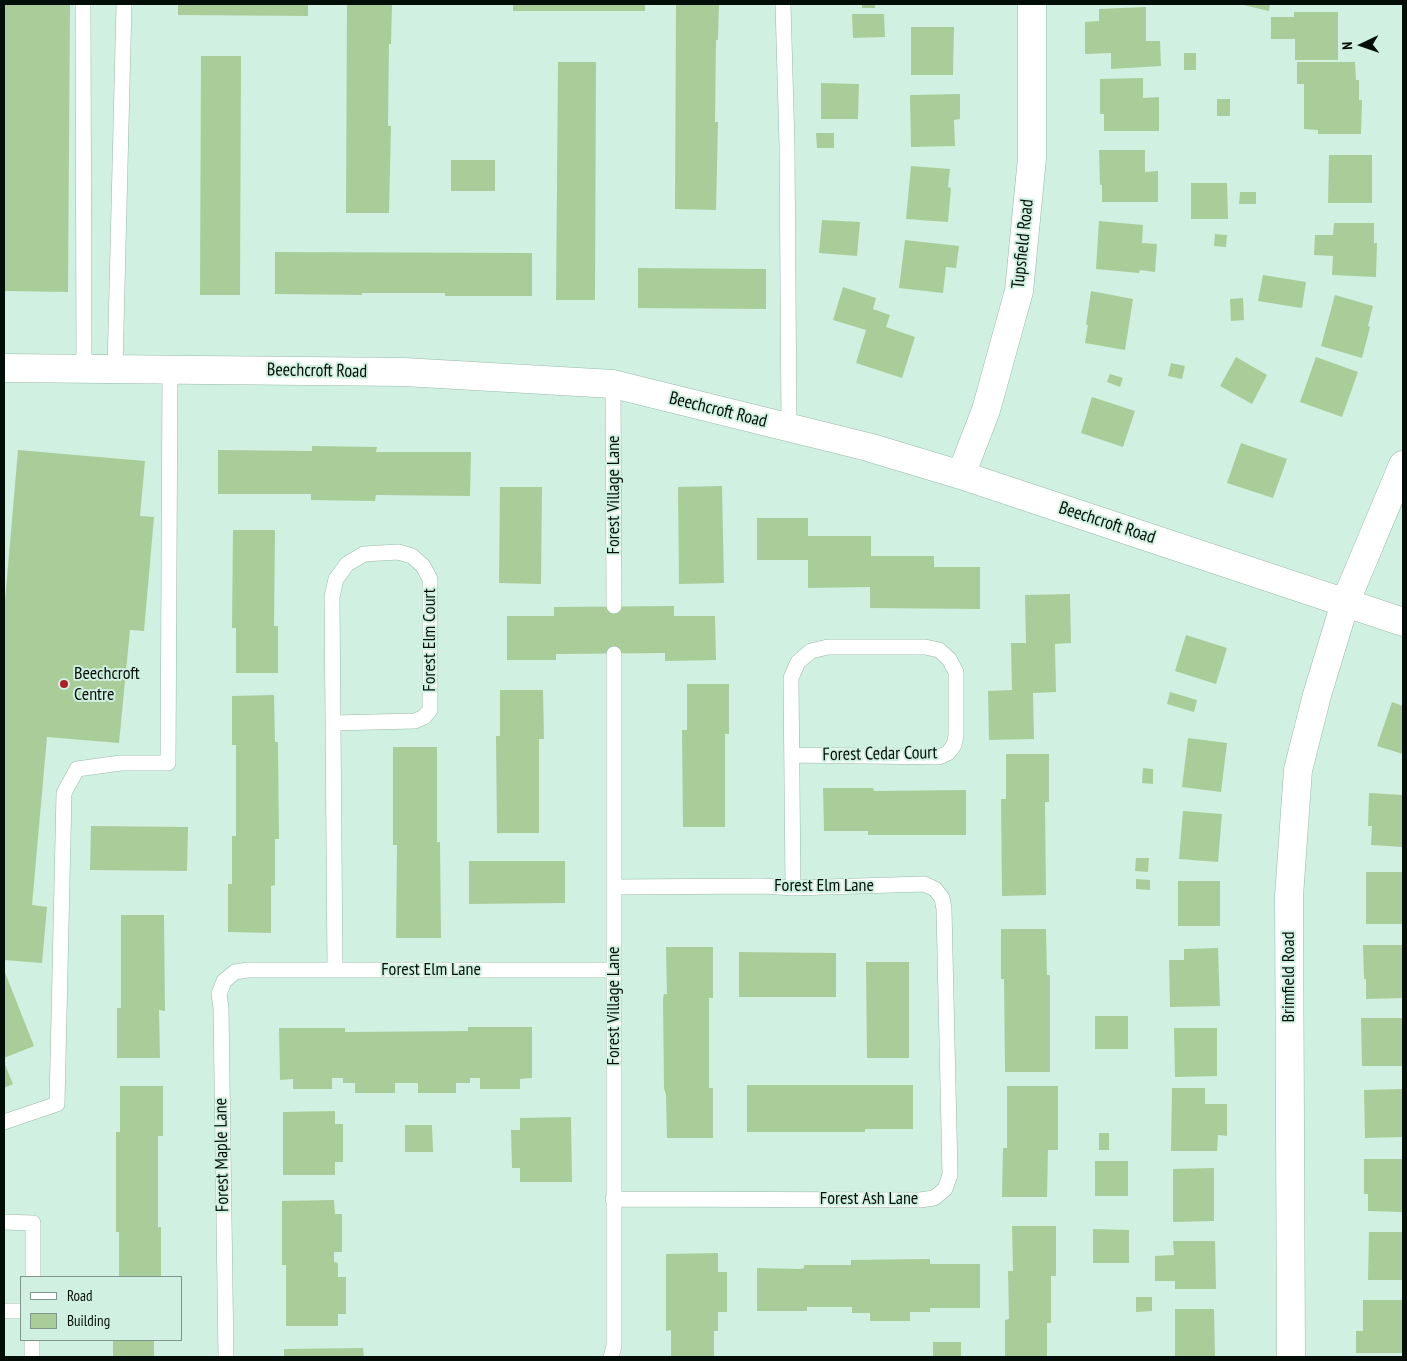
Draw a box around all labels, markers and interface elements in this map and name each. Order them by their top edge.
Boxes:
north arrow [1337,20,1387,70]
text: N [1338,42,1356,50]
street label: Tupsfield Road [1008,198,1038,290]
street label: Beechcroft Road [267,359,367,383]
street label: Beechcroft Road [667,387,769,433]
street label: Forest Village Lane [603,435,625,555]
street label: Beechcroft Road [1056,497,1158,549]
street label: Forest Elm Court [419,588,441,692]
place label: Beechcroft Centre [74,663,140,706]
marker: Beechcroft Centre [58,678,70,690]
street label: Forest Cedar Court [822,742,938,766]
street label: Forest Elm Lane [774,875,874,897]
street label: Brimfield Road [1278,932,1300,1022]
street label: Forest Village Lane [603,946,625,1066]
street label: Forest Elm Lane [381,959,481,981]
street label: Forest Maple Lane [210,1098,234,1212]
street label: Forest Ash Lane [820,1188,918,1210]
legend [20,1276,182,1341]
text: Road [67,1286,93,1305]
text: Building [67,1311,110,1330]

